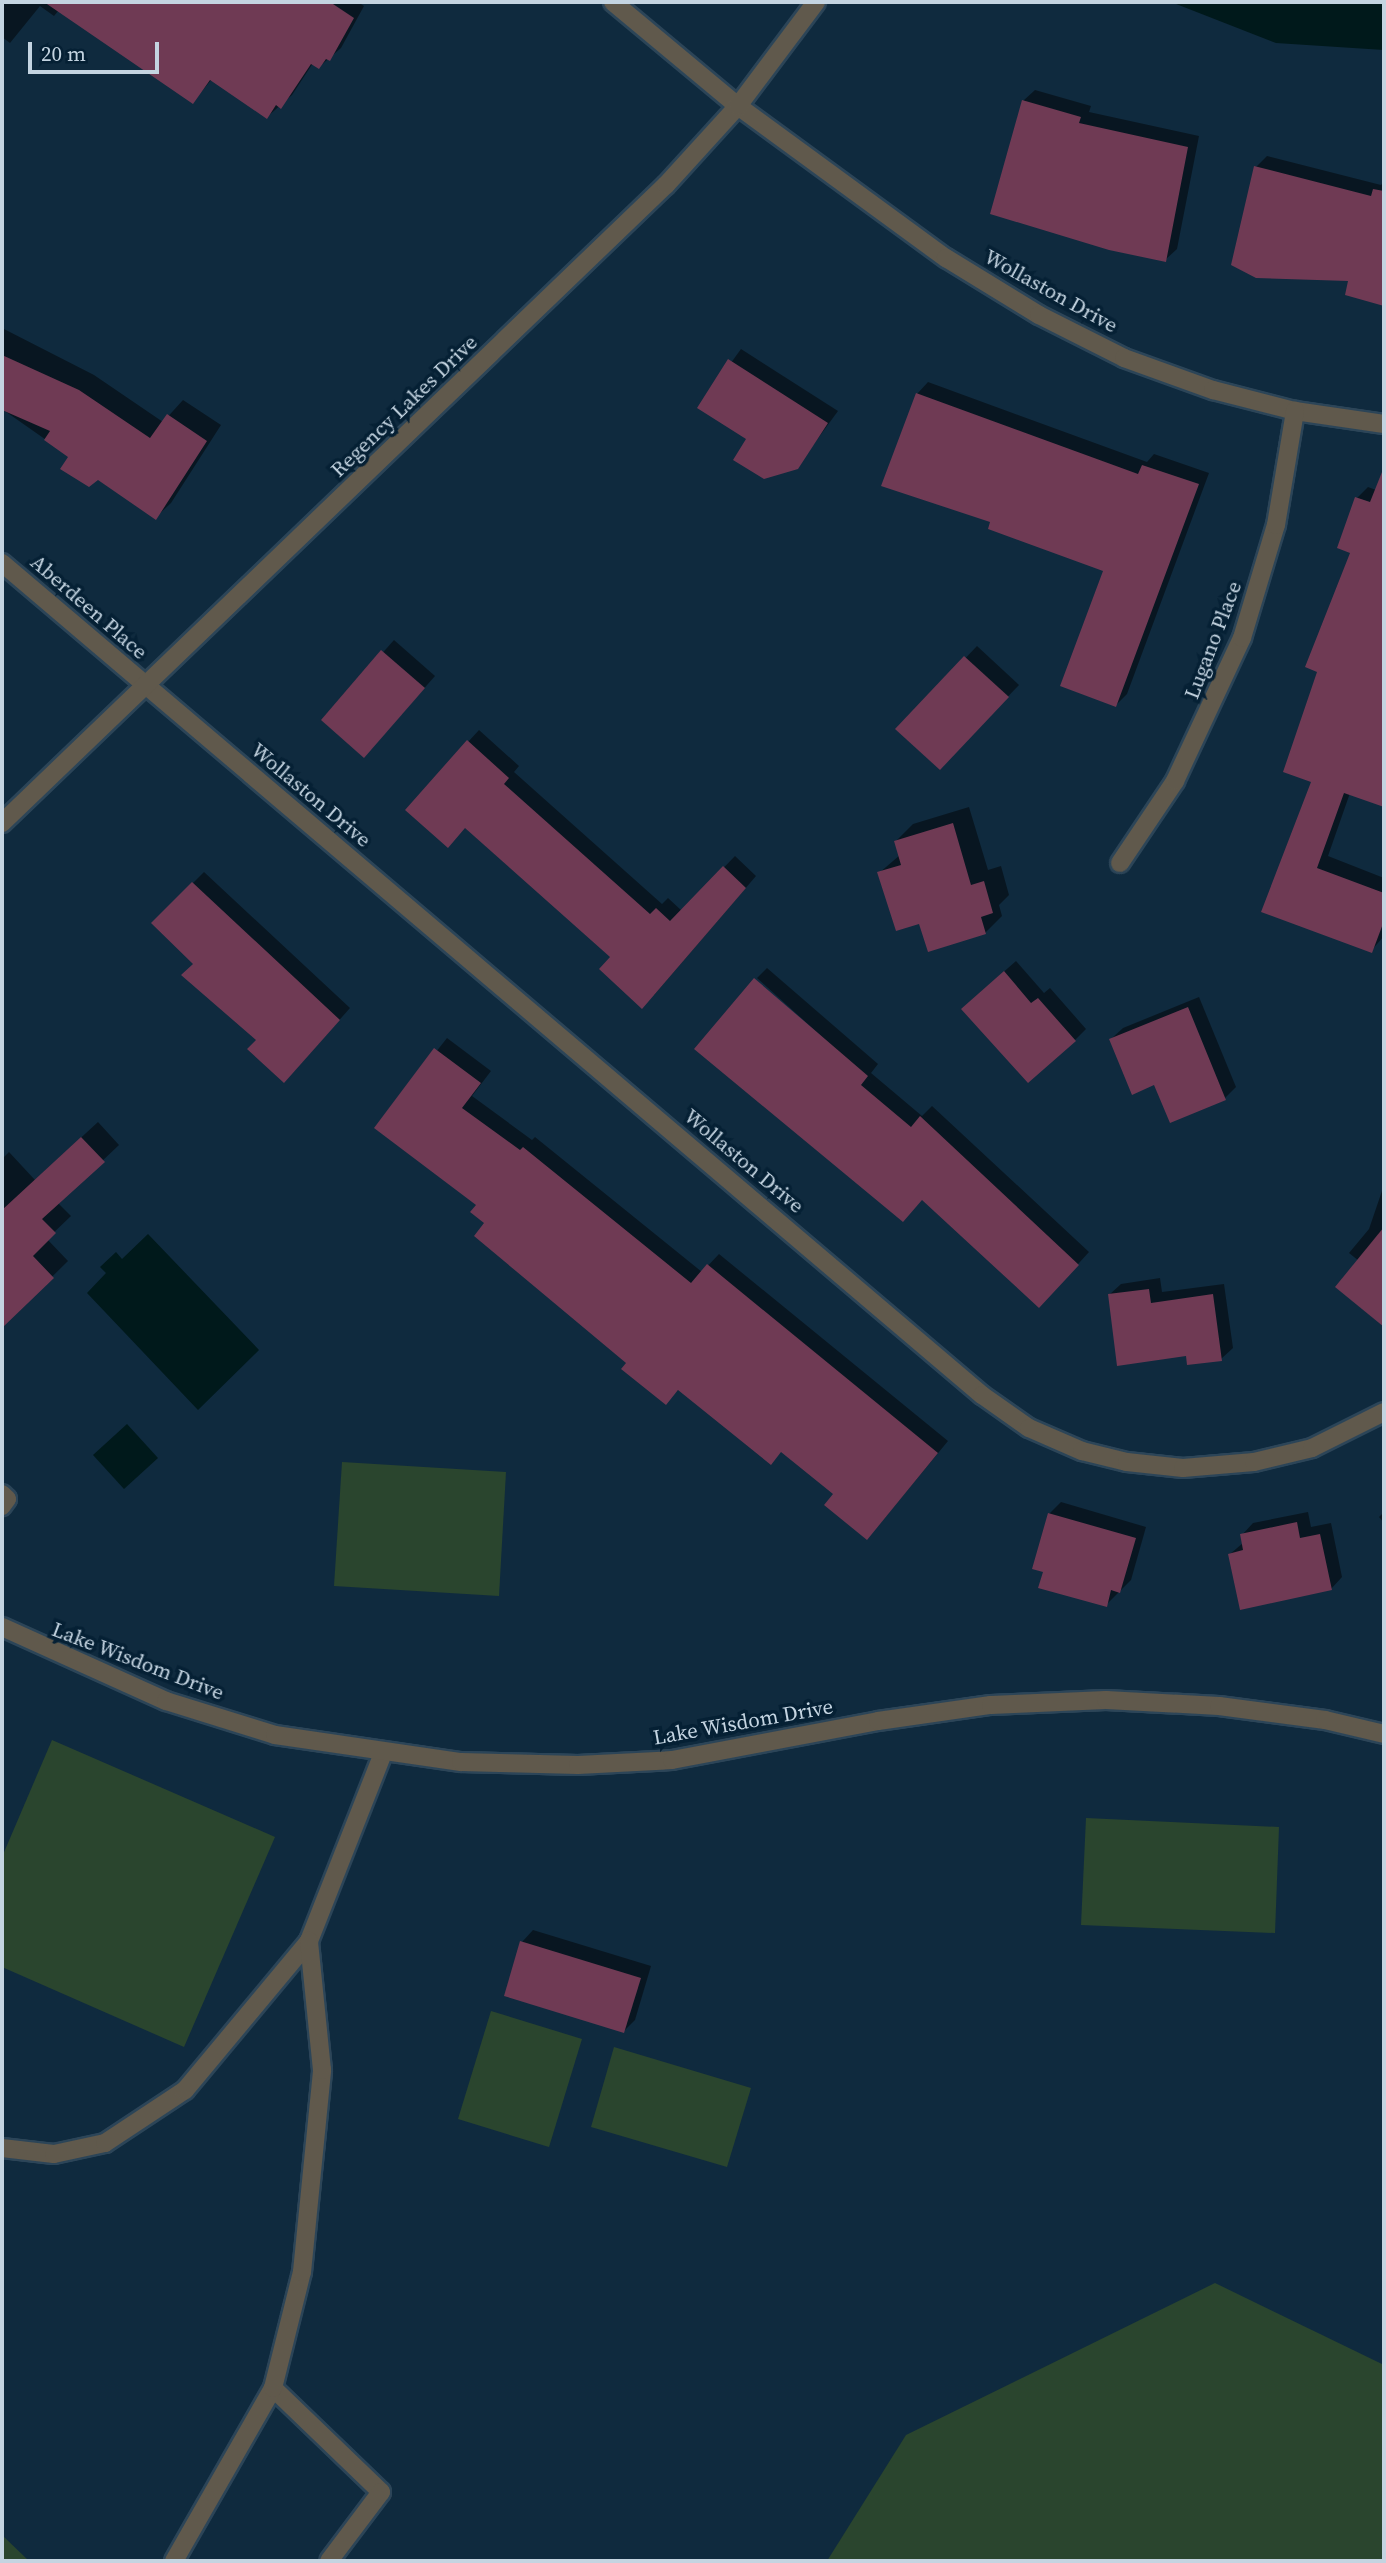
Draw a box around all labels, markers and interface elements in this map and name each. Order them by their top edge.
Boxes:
scale bar [32,28,163,72]
text: 20 m [41,39,86,68]
street label: Wollaston Drive [980,244,1122,338]
street label: Regency Lakes Drive [326,330,482,482]
street label: Aberdeen Place [25,549,153,665]
street label: Lugano Place [1179,577,1247,703]
street label: Wollaston Drive [246,738,376,852]
street label: Wollaston Drive [679,1104,809,1218]
street label: Lake Wisdom Drive [48,1616,228,1706]
street label: Lake Wisdom Drive [651,1694,835,1750]

